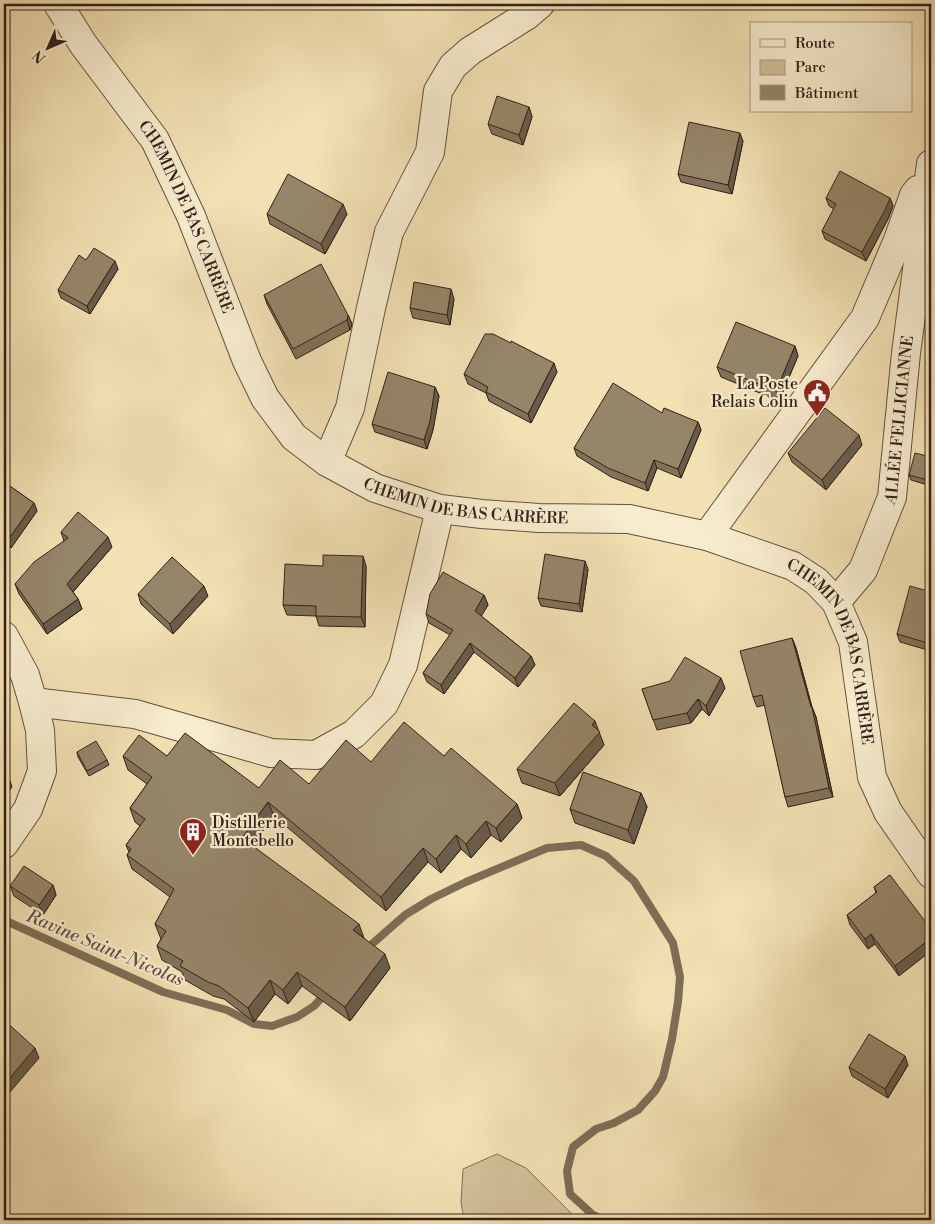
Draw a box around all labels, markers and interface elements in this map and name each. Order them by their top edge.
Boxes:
north arrow [22,22,72,72]
legend [750,22,912,112]
text: Route [795,34,835,53]
text: N [29,46,50,67]
text: Parc [795,58,826,77]
text: Bâtiment [794,84,859,103]
street label: CHEMIN DE BAS CARRÈRE [134,117,238,316]
street label: ALLÉE FELLICIANNE [880,334,918,508]
place label: La Poste Relais Colin [711,374,798,412]
public building icon: La Poste Relais Colin [802,378,832,417]
street label: CHEMIN DE BAS CARRÈRE [360,473,569,528]
street label: CHEMIN DE BAS CARRÈRE [784,555,877,746]
place label: Distillerie Montebello [212,813,294,851]
building icon: Distillerie Montebello [178,817,208,856]
water label: Ravine Saint-Nicolas [22,904,187,992]

